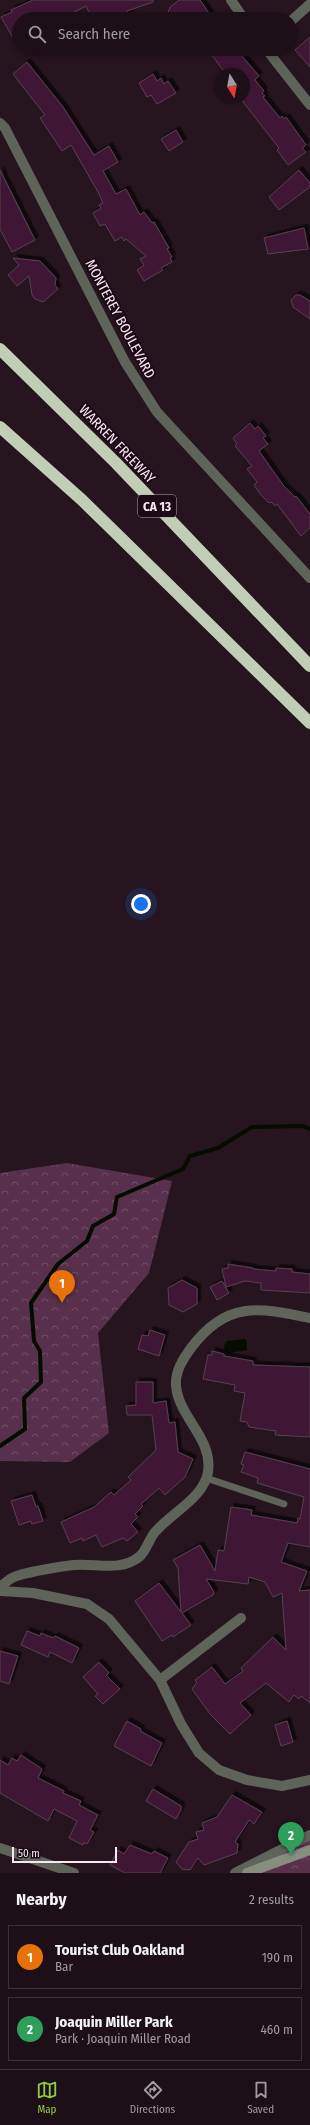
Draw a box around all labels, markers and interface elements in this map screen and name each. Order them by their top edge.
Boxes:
search box [12,12,298,56]
icon: search [26,23,48,45]
text: Search here [58,25,130,43]
north arrow [214,68,250,104]
street label: MONTEREY BOULEVARD [81,257,159,381]
street label: WARREN FREEWAY [75,401,159,487]
road number: CA 13 [138,495,176,517]
your location [131,894,151,914]
pin: 1 [49,1270,75,1303]
pin: 2 [278,1822,304,1855]
scale bar [12,1845,117,1864]
text: 50 m [18,1847,40,1860]
text: Nearby [16,1889,67,1910]
text: 2 results [249,1892,294,1907]
text: Tourist Club Oakland [55,1941,184,1959]
text: 1 [27,1950,33,1965]
text: 190 m [262,1950,293,1965]
text: Bar [55,1959,73,1974]
text: Joaquin Miller Park [55,2013,173,2031]
text: 2 [27,2022,33,2037]
text: 460 m [260,2022,293,2037]
text: Park · Joaquin Miller Road [55,2031,191,2046]
tab: Map [36,2079,58,2116]
tab: Directions [130,2079,175,2116]
tab: Saved [247,2079,274,2116]

